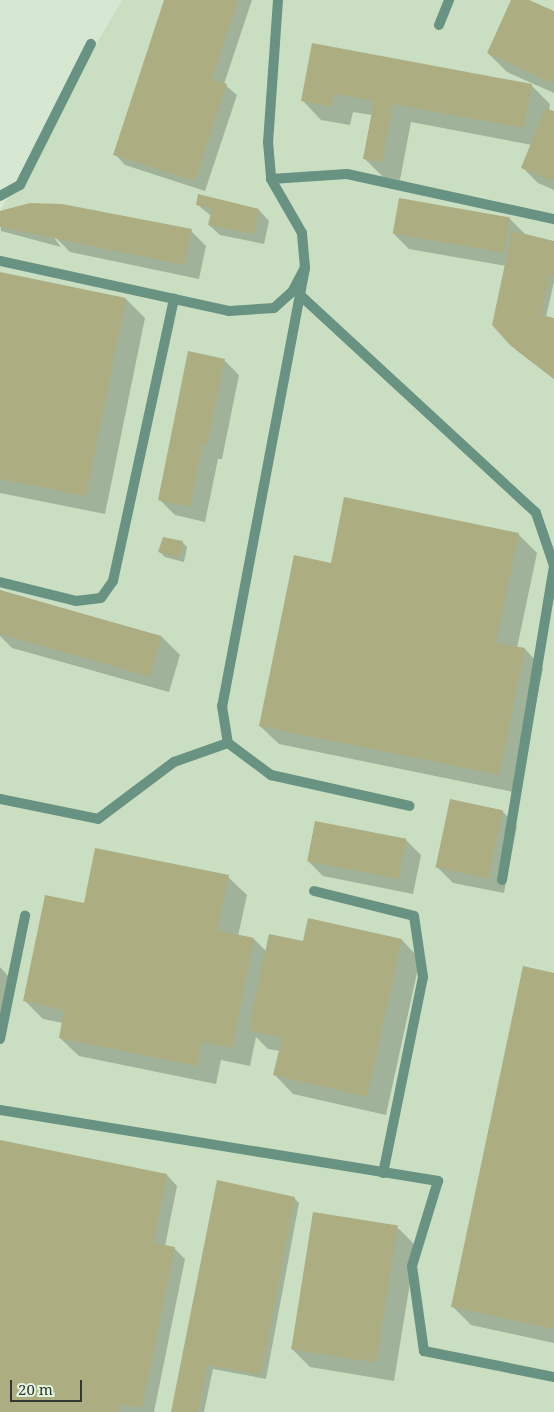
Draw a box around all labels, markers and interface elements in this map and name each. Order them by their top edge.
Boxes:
scale bar [12,1370,85,1402]
text: 20 m [18,1379,53,1399]

